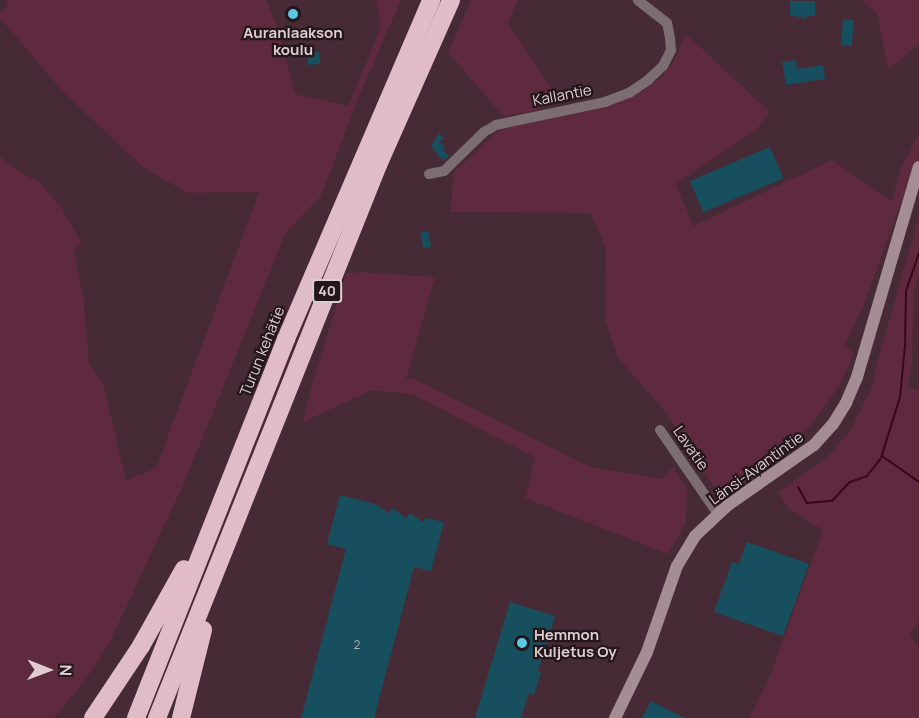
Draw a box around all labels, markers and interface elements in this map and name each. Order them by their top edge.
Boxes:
marker: Auranlaakson koulu [286,7,300,21]
place label: Auranlaakson koulu [243,23,343,58]
street label: Kallantie [531,80,593,110]
road number: 40 [312,280,342,302]
street label: Turun kehätie [236,304,288,398]
street label: Lavatie [669,423,713,473]
street label: Länsi-Avantintie [705,428,807,508]
place label: Hemmon Kuljetus Oy [534,625,617,660]
marker: Hemmon Kuljetus Oy [515,636,529,650]
house number: 2 [354,638,360,652]
north arrow [18,640,78,700]
text: N [55,664,77,676]

